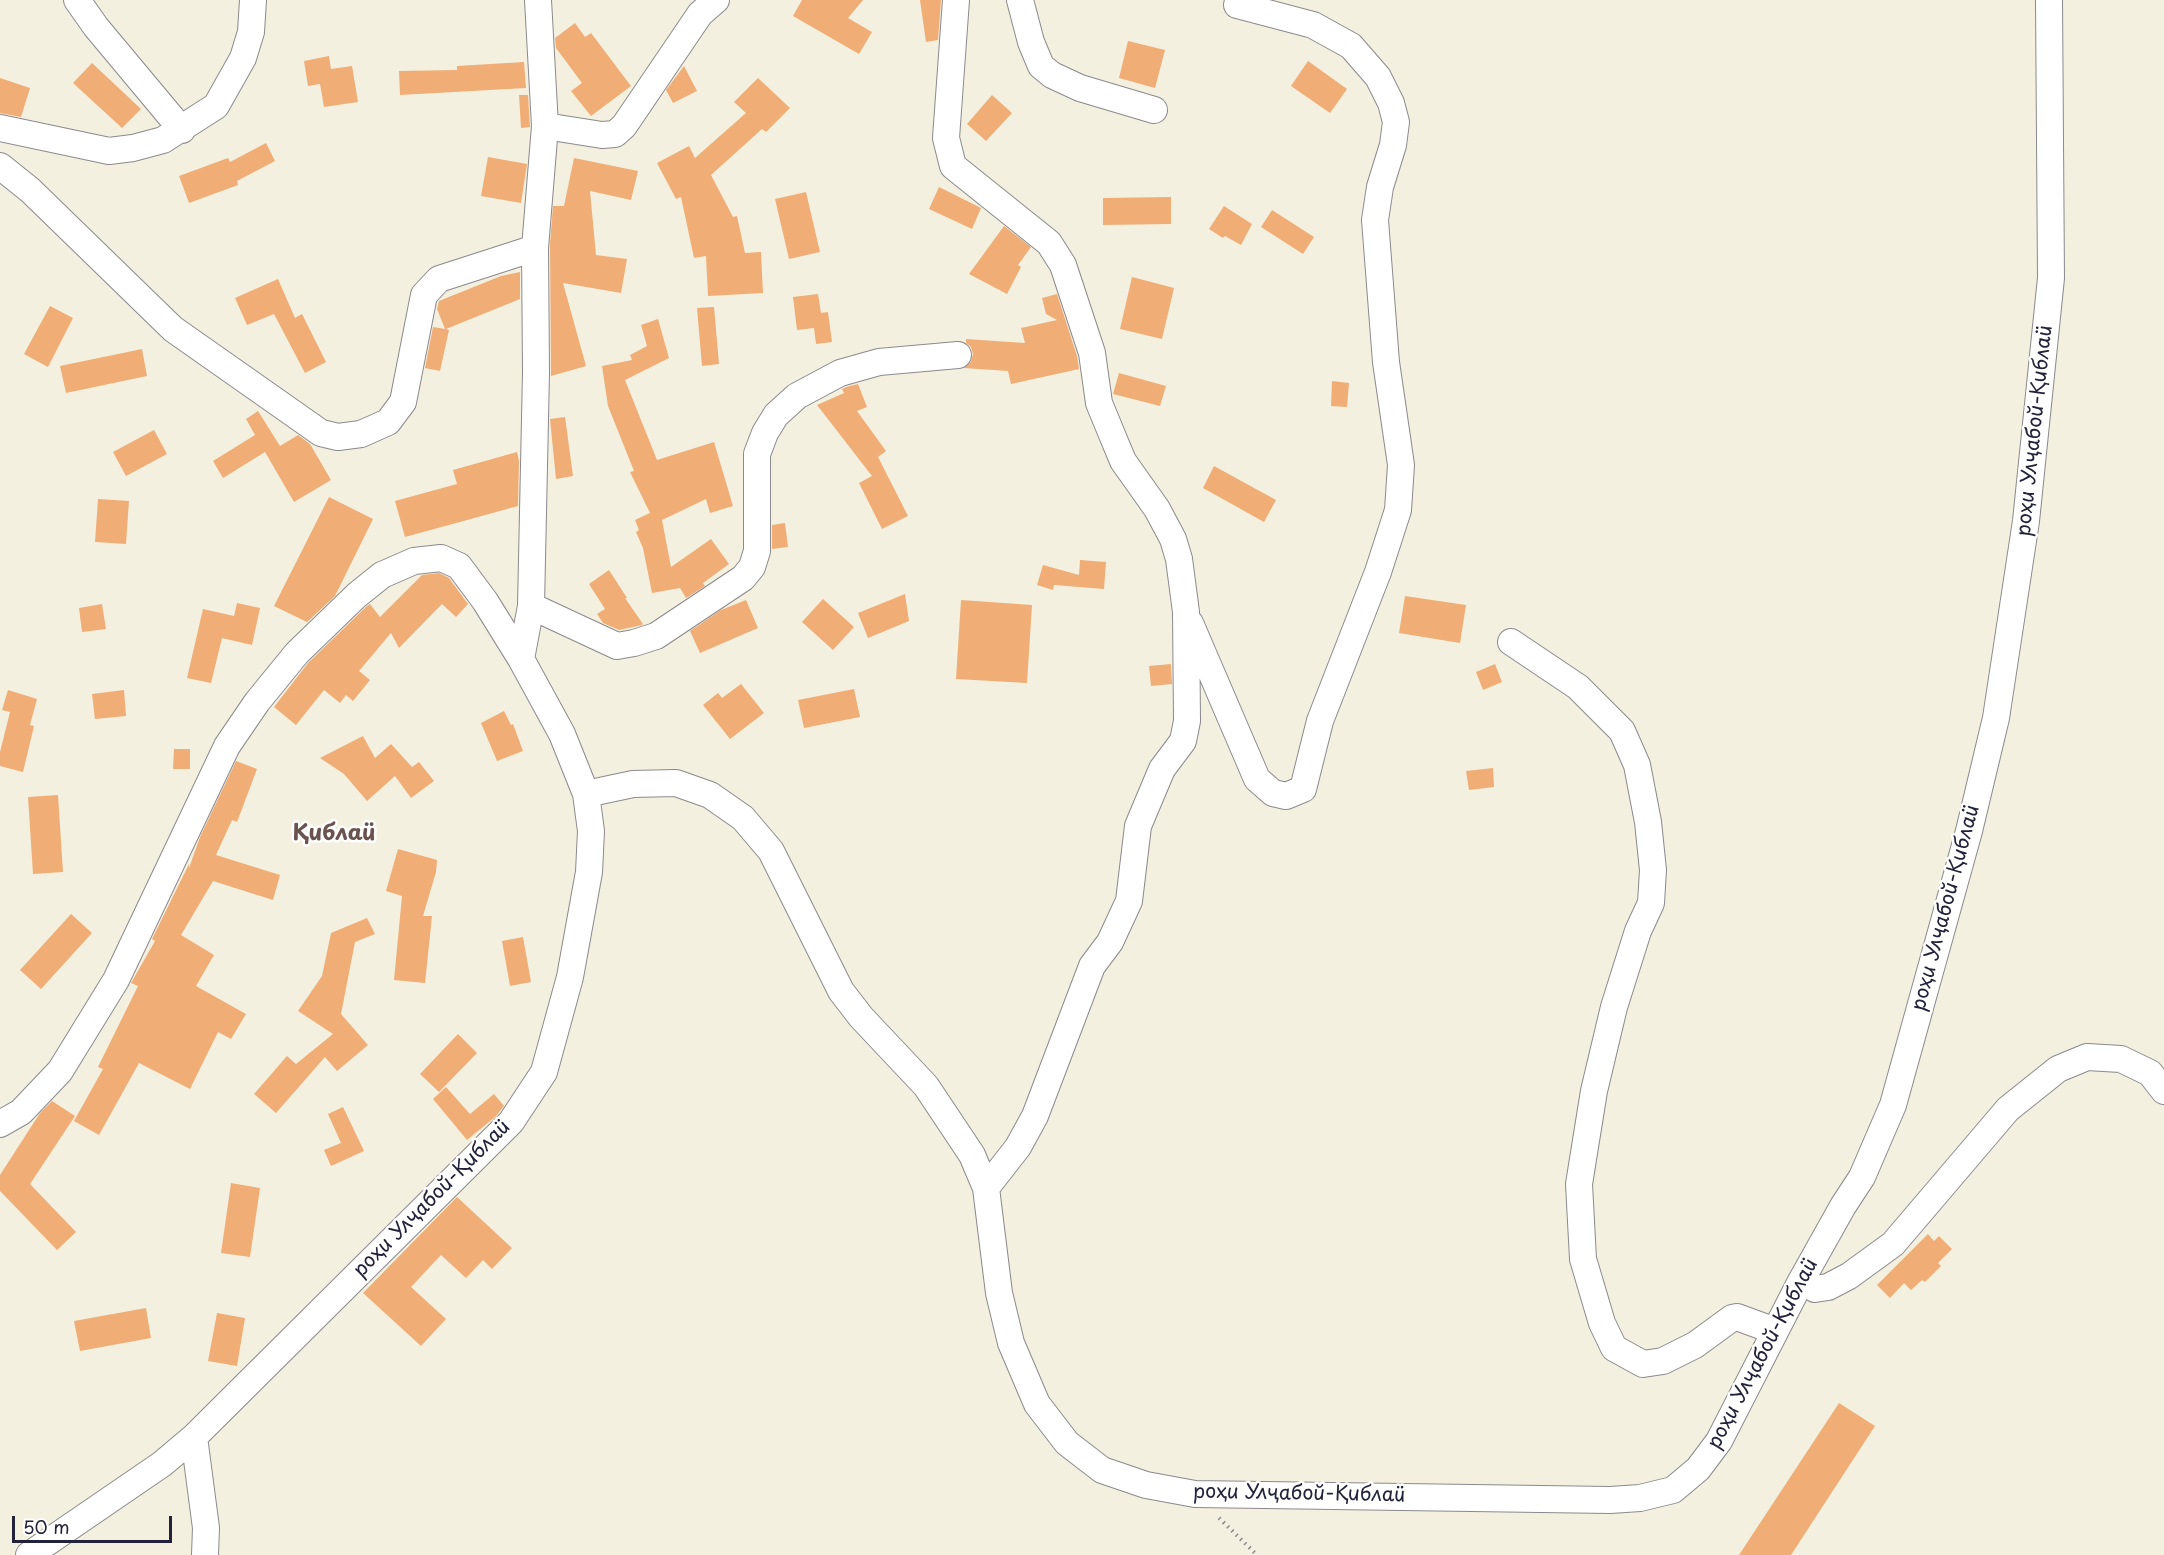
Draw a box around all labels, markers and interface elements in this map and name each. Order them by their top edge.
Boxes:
street label: роҳи Улҷабой-Қиблаӣ [2012,324,2058,538]
street label: роҳи Улҷабой-Қиблаӣ [1907,802,1985,1014]
district label: Қиблаӣ [293,821,375,847]
street label: роҳи Улҷабой-Қиблаӣ [349,1116,515,1282]
street label: роҳи Улҷабой-Қиблаӣ [1703,1255,1823,1453]
street label: роҳи Улҷабой-Қиблаӣ [1193,1480,1405,1508]
scale bar [15,1504,176,1542]
text: 50 m [23,1513,70,1540]

